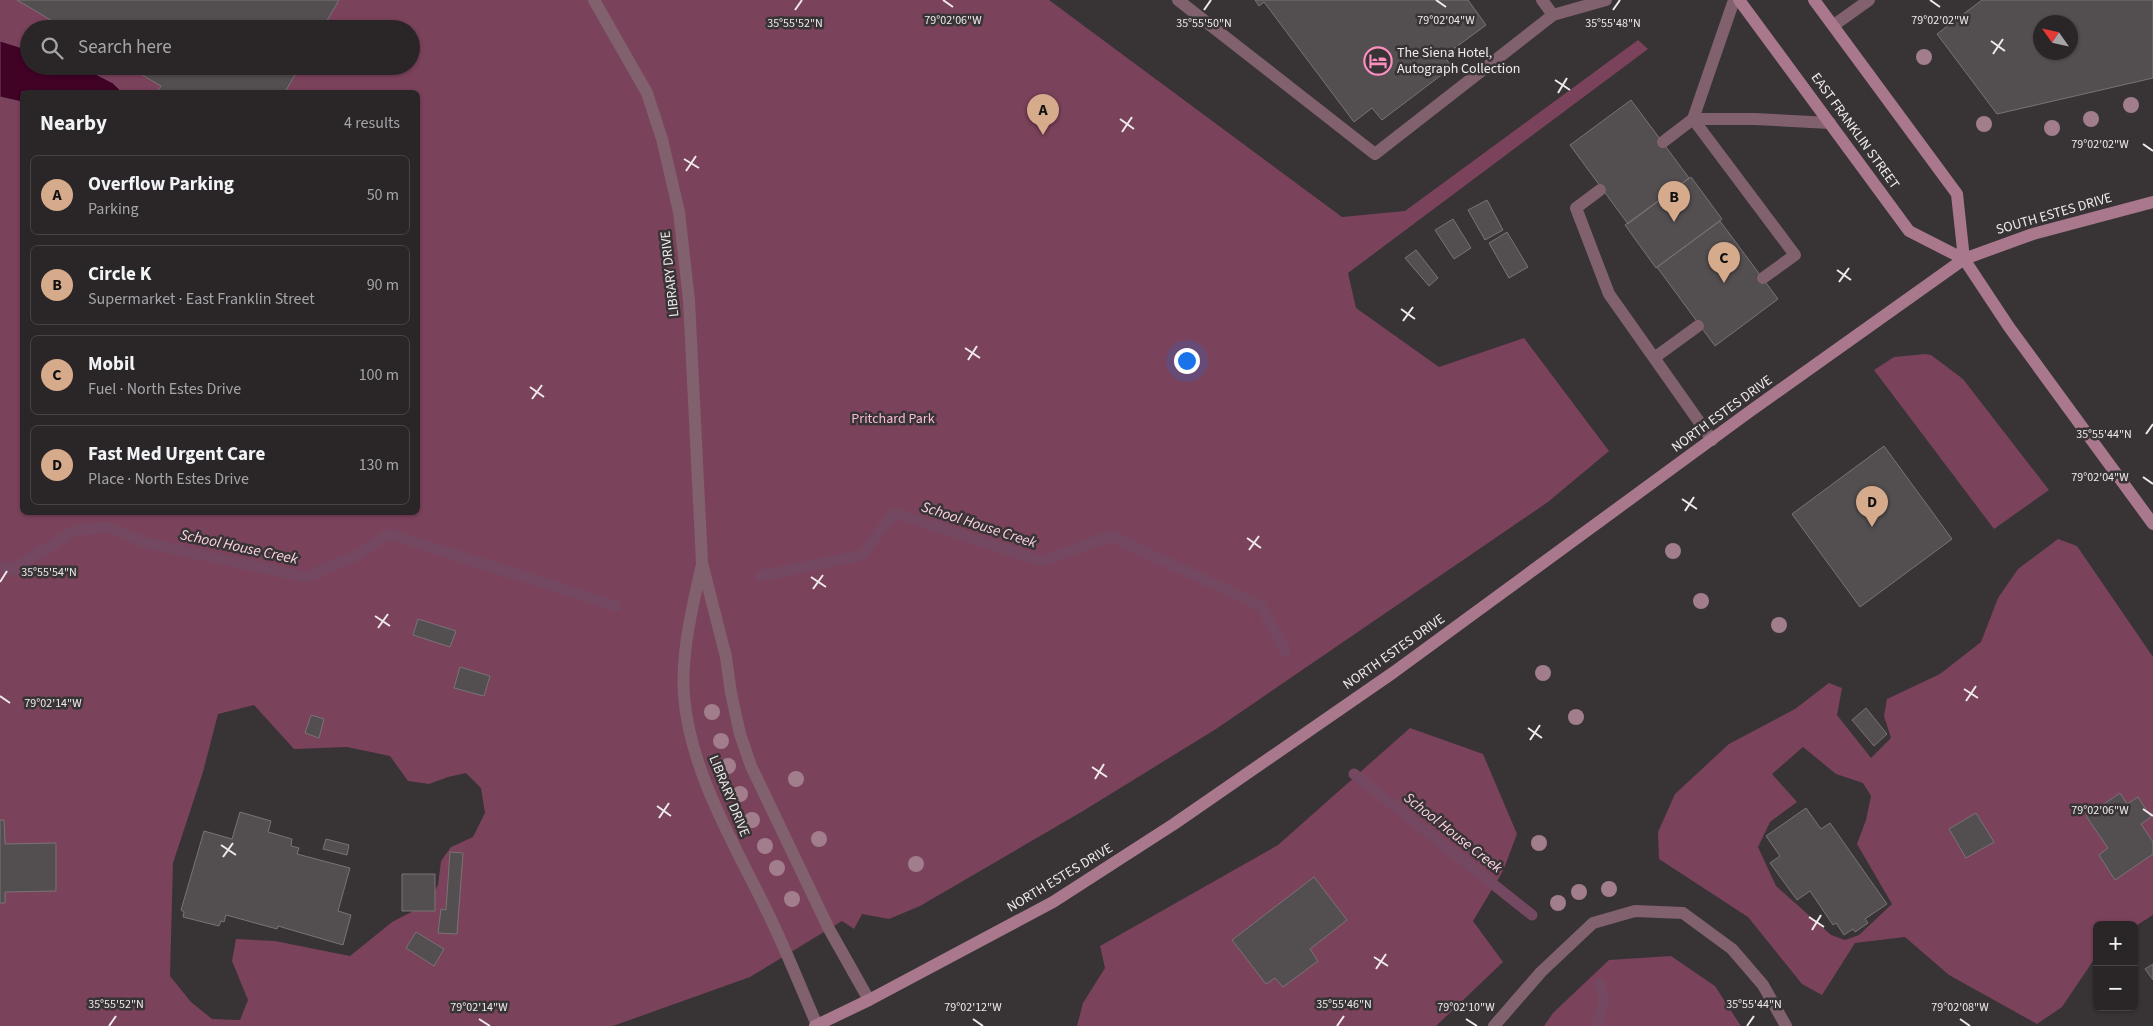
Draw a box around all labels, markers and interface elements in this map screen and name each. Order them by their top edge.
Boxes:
text: 79°02'06"W [924,12,982,29]
text: 79°02'04"W [1417,12,1475,29]
text: 79°02'02"W [1911,12,1969,29]
text: 35°55'52"N [767,15,823,32]
text: 35°55'50"N [1176,15,1232,32]
text: 35°55'48"N [1585,15,1641,32]
north arrow [2033,15,2078,60]
search box [20,20,420,75]
icon: search [38,34,66,62]
text: Search here [78,34,172,61]
place label: The Siena Hotel, Autograph Collection [1397,43,1520,79]
hotel icon: The Siena Hotel, Autograph Collection [1363,46,1393,76]
street label: EAST FRANKLIN STREET [1806,69,1904,194]
pin: A [1027,94,1059,135]
text: Nearby [40,108,107,138]
text: 4 results [344,112,400,134]
text: 79°02'02"W [2071,136,2129,153]
text: Overflow Parking [88,171,234,198]
pin: B [1658,181,1690,222]
text: A [52,184,62,206]
text: 50 m [367,184,399,206]
street label: SOUTH ESTES DRIVE [1994,188,2114,240]
text: Parking [88,198,139,220]
street label: LIBRARY DRIVE [656,230,684,318]
pin: C [1708,242,1740,283]
text: Circle K [88,261,151,288]
text: B [52,274,62,296]
text: 90 m [367,274,399,296]
text: Supermarket · East Franklin Street [88,288,315,310]
your location [1174,348,1200,374]
text: Mobil [88,351,135,378]
text: C [52,364,62,386]
text: 100 m [359,364,399,386]
street label: NORTH ESTES DRIVE [1668,371,1776,457]
text: Fuel · North Estes Drive [88,378,241,400]
park label: Pritchard Park [851,409,935,429]
text: 35°55'44"N [2076,426,2132,443]
text: Fast Med Urgent Care [88,441,265,468]
text: D [52,454,62,476]
text: 130 m [359,454,399,476]
text: Place · North Estes Drive [88,468,249,490]
text: 79°02'04"W [2071,469,2129,486]
pin: D [1856,486,1888,527]
water label: School House Creek [919,496,1040,554]
water label: School House Creek [178,524,301,570]
text: 35°55'54"N [21,564,77,581]
street label: NORTH ESTES DRIVE [1339,609,1449,695]
text: 79°02'14"W [24,695,82,712]
street label: LIBRARY DRIVE [704,752,754,840]
water label: School House Creek [1399,788,1507,879]
text: 79°02'06"W [2071,802,2129,819]
street label: NORTH ESTES DRIVE [1003,838,1117,918]
map controls [2093,921,2138,1011]
button: + [2093,921,2138,966]
button: − [2093,966,2138,1011]
text: 35°55'52"N [88,996,144,1013]
text: 35°55'46"N [1316,996,1372,1013]
text: 35°55'44"N [1726,996,1782,1013]
text: 79°02'14"W [450,999,508,1016]
text: 79°02'12"W [944,999,1002,1016]
text: 79°02'10"W [1437,999,1495,1016]
text: 79°02'08"W [1931,999,1989,1016]

